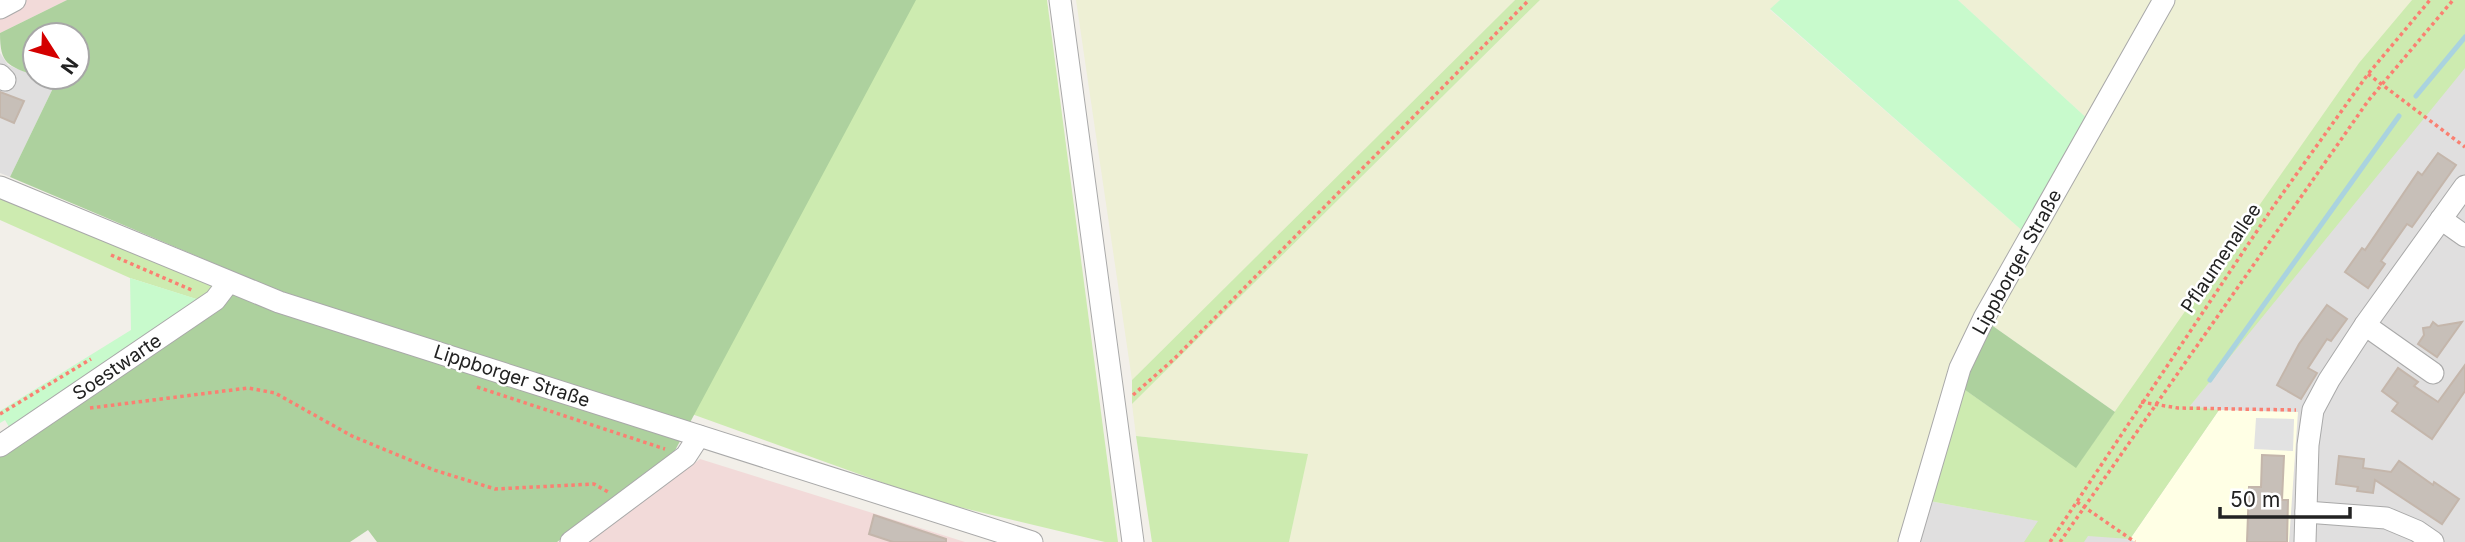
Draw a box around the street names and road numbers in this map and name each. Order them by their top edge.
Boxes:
street label: Lippborger Straße [1967,185,2067,339]
street label: Pflaumenallee [2176,199,2266,317]
street label: Soestwarte [68,329,166,405]
street label: Lippborger Straße [431,340,593,412]

